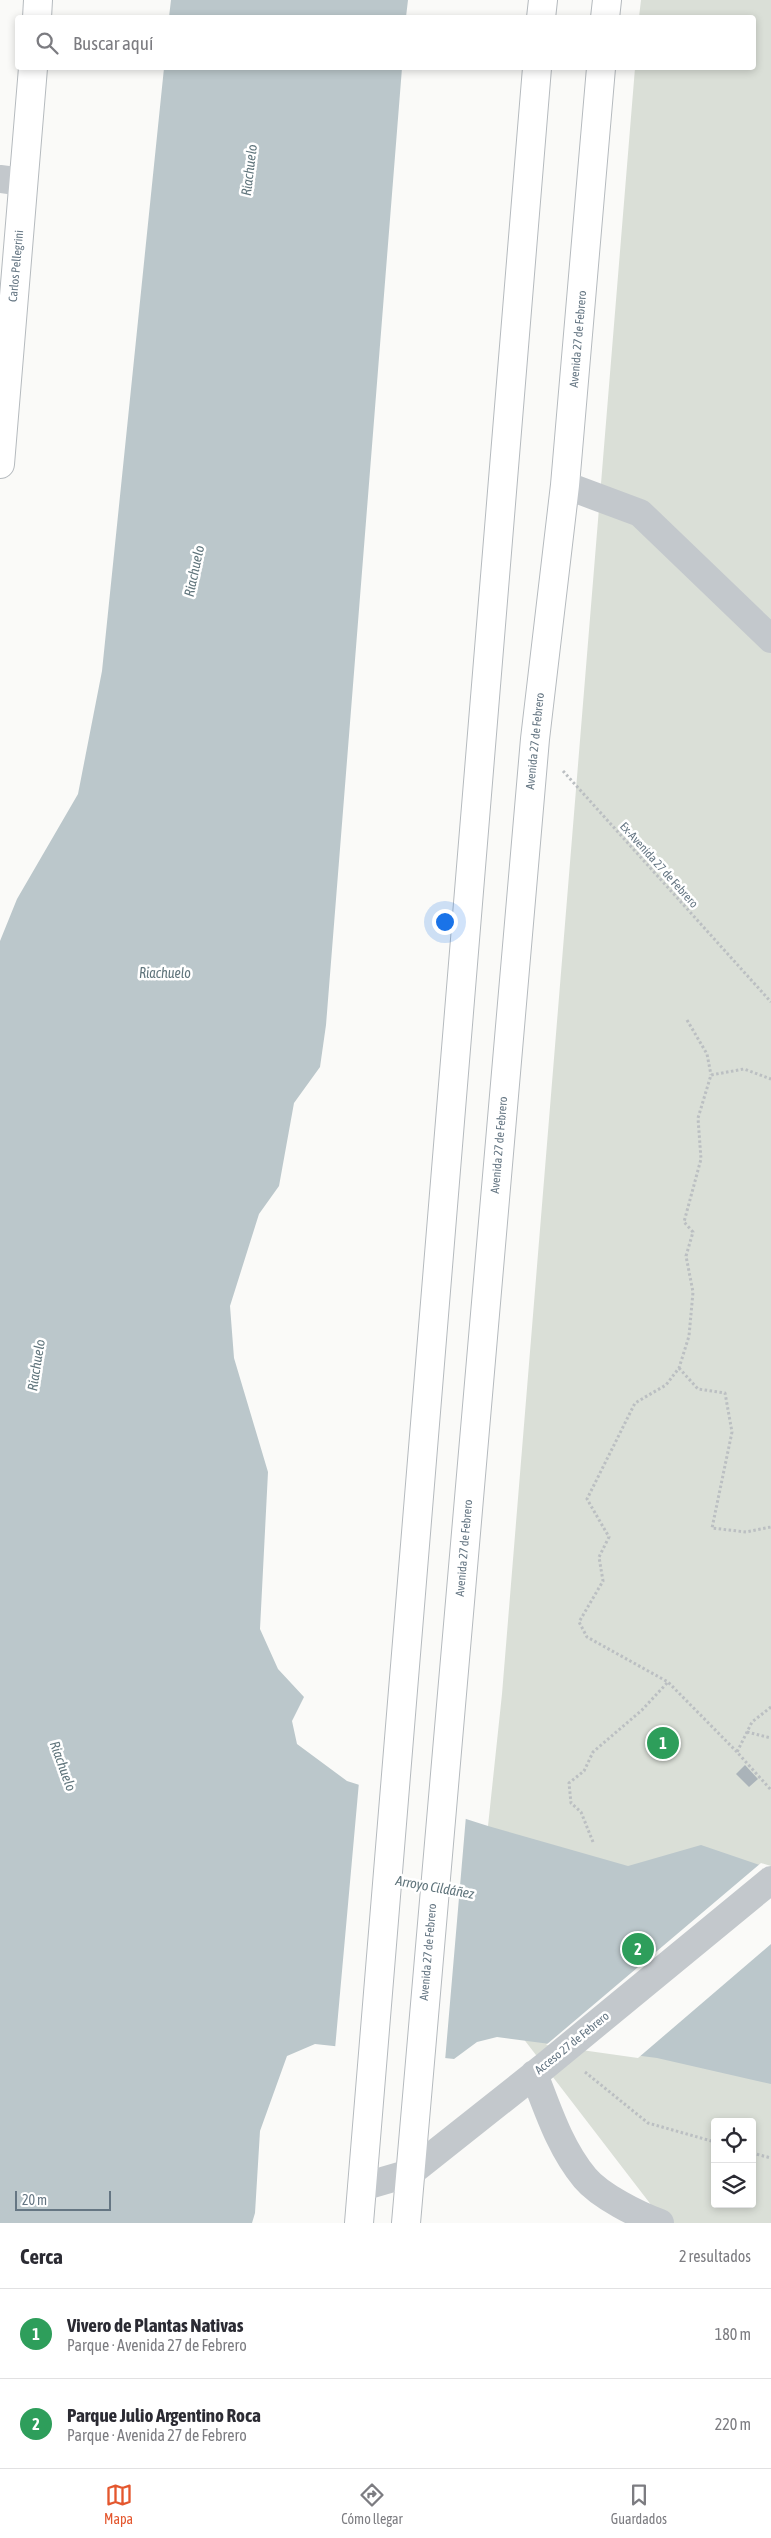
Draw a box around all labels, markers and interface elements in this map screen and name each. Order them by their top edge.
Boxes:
search box [15,15,756,70]
icon: search [33,29,61,57]
text: Buscar aquí [73,32,153,54]
water label: Riachuelo [238,143,260,197]
street label: Carlos Pellegrini [6,230,26,302]
street label: Avenida 27 de Febrero [567,290,589,388]
water label: Riachuelo [181,544,207,598]
street label: Avenida 27 de Febrero [523,692,547,790]
street label: Ex-Avenida 27 de Febrero [617,819,701,911]
your location [432,909,458,935]
water label: Riachuelo [139,965,191,981]
street label: Avenida 27 de Febrero [488,1096,510,1194]
water label: Riachuelo [24,1338,48,1392]
street label: Avenida 27 de Febrero [453,1499,475,1597]
pin: 1 [647,1724,679,1762]
water label: Riachuelo [47,1739,80,1794]
water label: Arroyo Cildáñez [393,1872,477,1902]
street label: Avenida 27 de Febrero [417,1903,439,2001]
pin: 2 [622,1930,654,1968]
street label: Acceso 27 de Febrero [532,2009,612,2077]
map controls [711,2118,756,2208]
button: locate [711,2118,756,2163]
button: layers [711,2163,756,2208]
scale bar [15,2188,111,2211]
text: 20 m [22,2192,47,2208]
text: Cerca [20,2244,63,2268]
text: 2 resultados [679,2247,751,2265]
text: Vivero de Plantas Nativas [67,2314,243,2336]
text: 1 [32,2325,40,2343]
text: 180 m [715,2325,751,2343]
text: Parque · Avenida 27 de Febrero [67,2336,247,2354]
text: Parque Julio Argentino Roca [67,2404,261,2426]
text: 2 [32,2415,40,2433]
text: 220 m [715,2415,751,2433]
text: Parque · Avenida 27 de Febrero [67,2426,247,2444]
tab: Mapa [104,2481,133,2527]
tab: Cómo llegar [341,2481,403,2527]
tab: Guardados [611,2481,667,2527]

